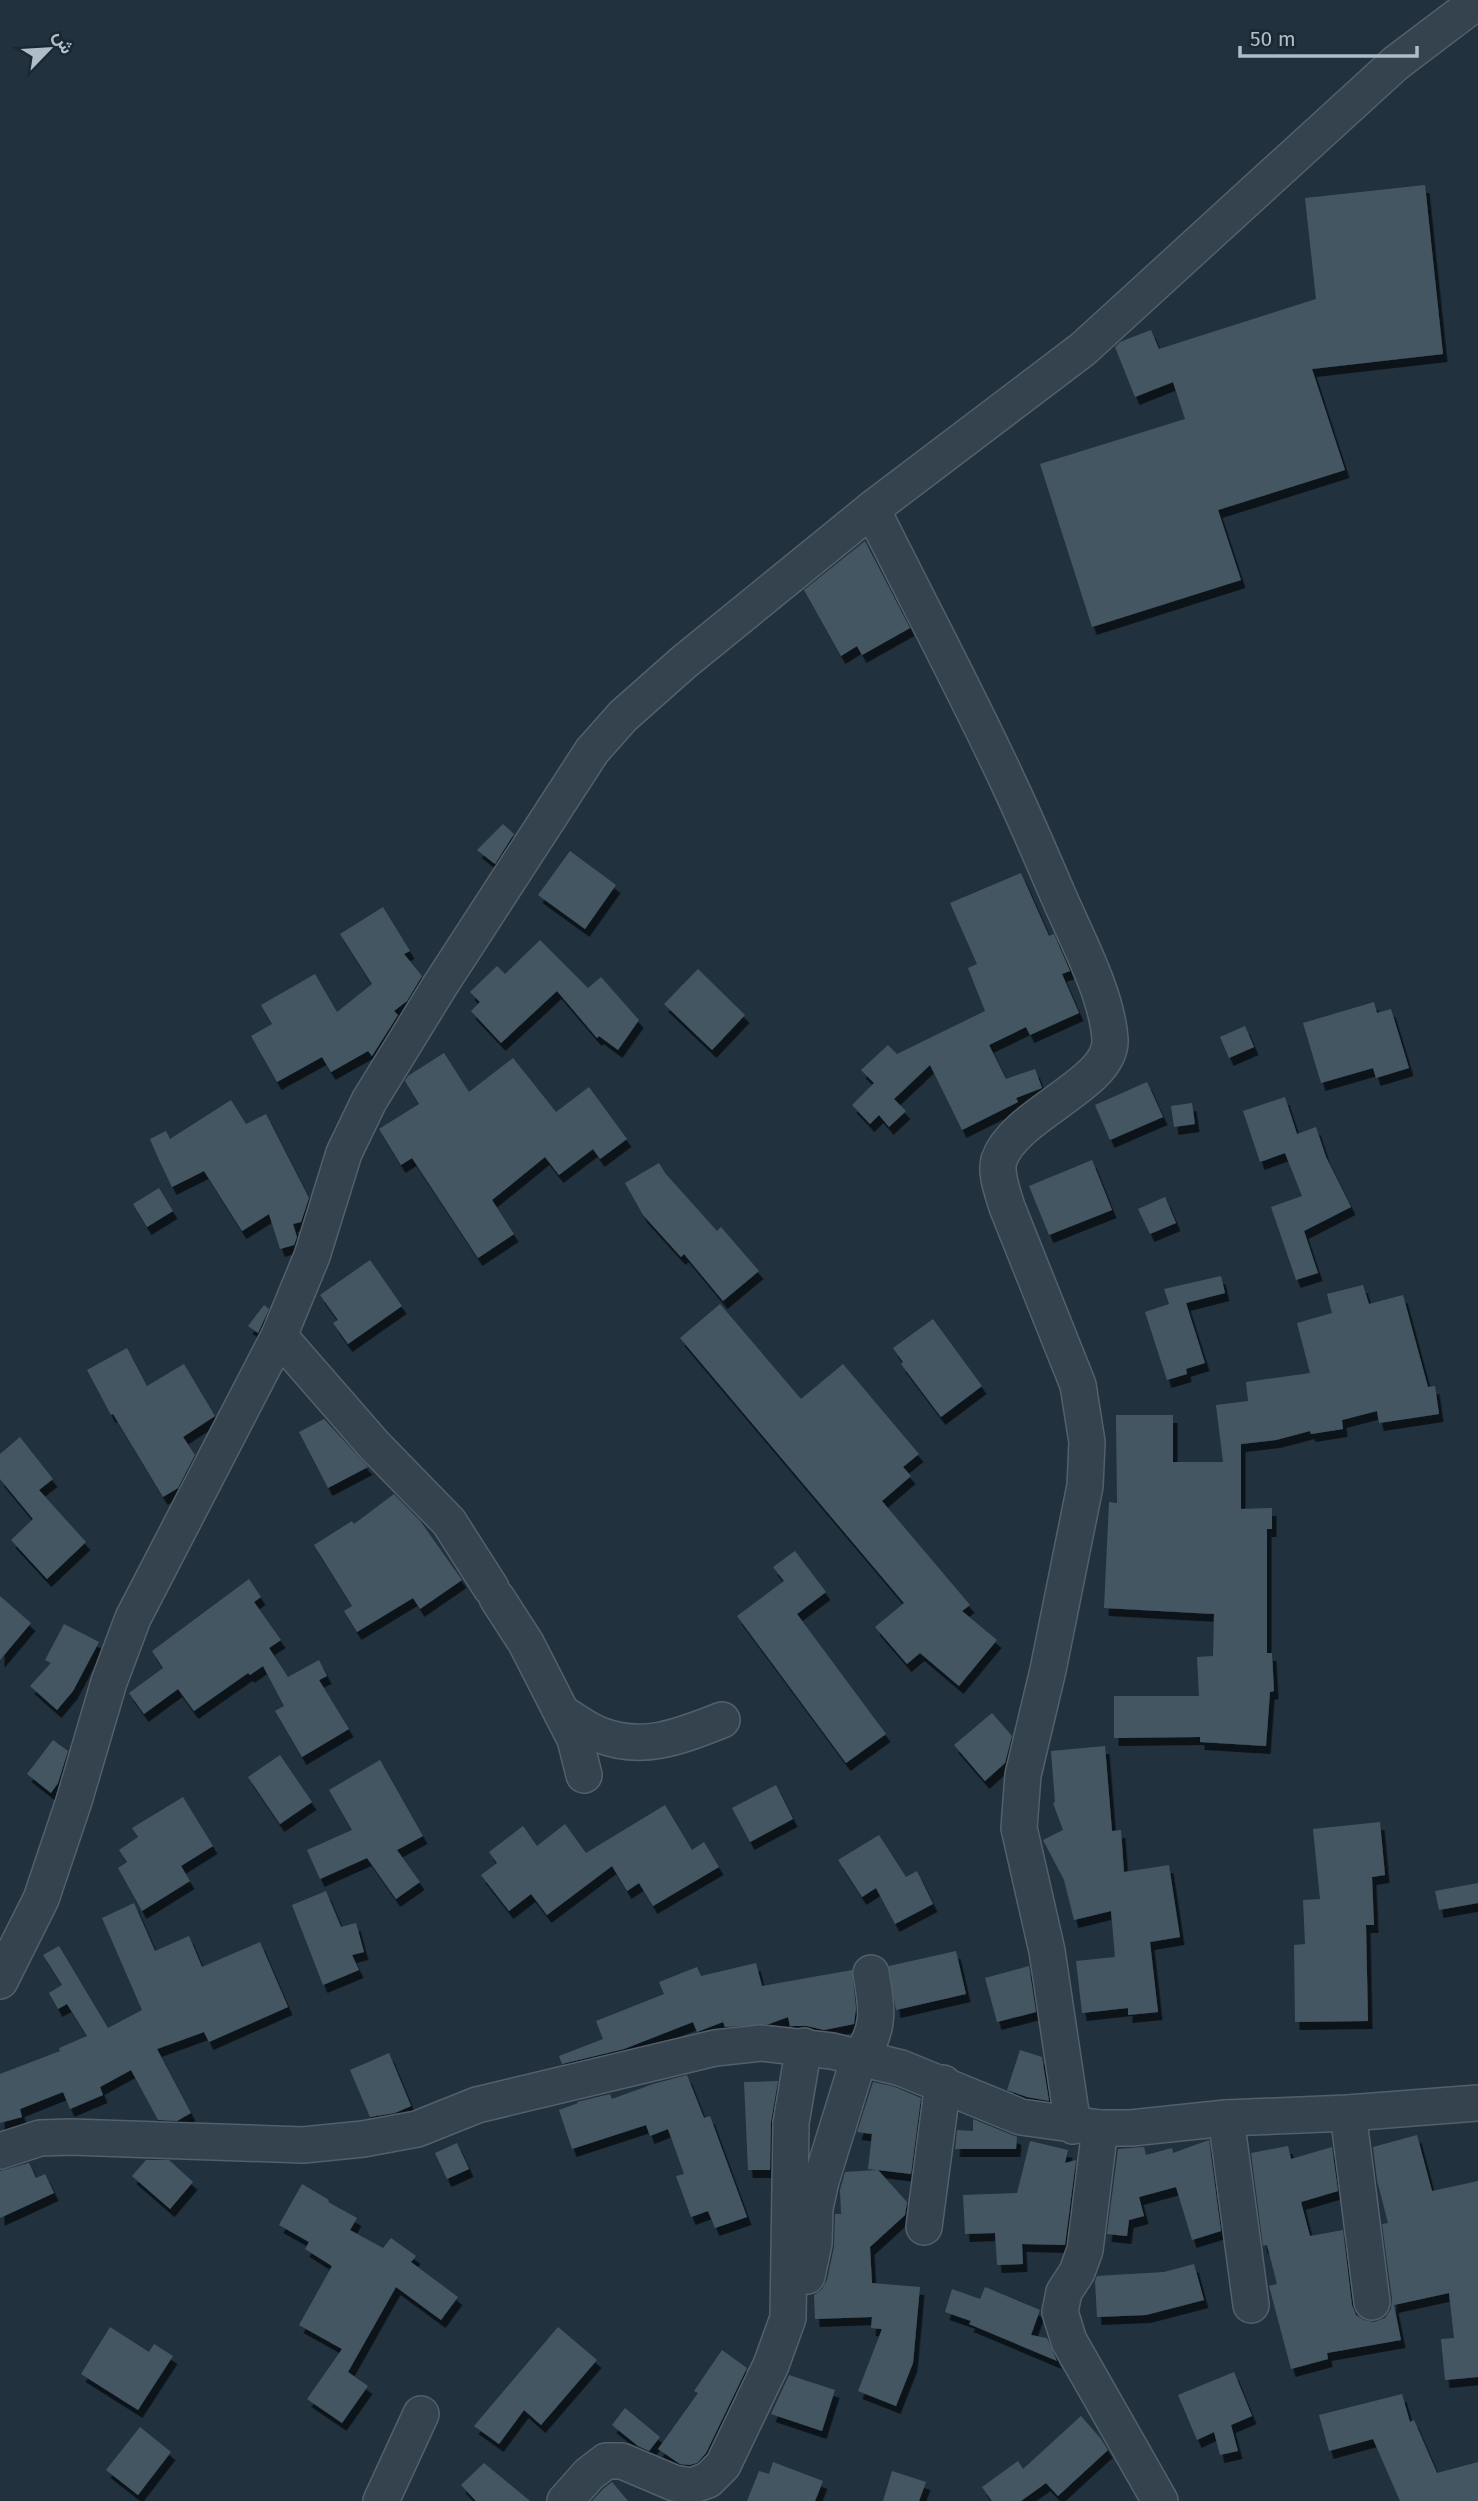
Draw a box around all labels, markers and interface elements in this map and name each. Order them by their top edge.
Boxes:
north arrow [14,14,84,84]
scale bar [1240,14,1417,58]
text: 50 m [1250,26,1296,52]
text: ش [49,27,79,57]

